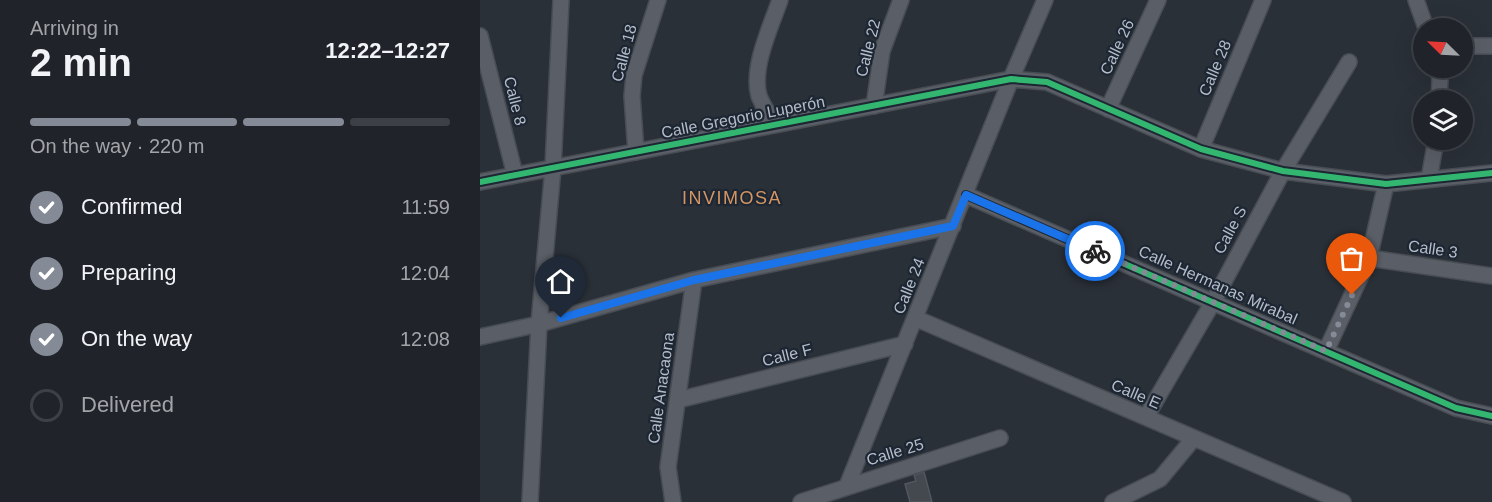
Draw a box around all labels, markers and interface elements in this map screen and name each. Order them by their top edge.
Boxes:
text: Arriving in [30,17,119,39]
street label: Calle 22 [853,17,883,79]
street label: Calle 26 [1097,17,1137,77]
north arrow [1413,18,1473,78]
map controls [1413,18,1473,150]
street label: Calle 18 [608,22,640,84]
text: 12:22–12:27 [325,38,450,63]
street label: Calle 28 [1196,38,1234,98]
text: 2 min [30,41,132,84]
street label: Calle 8 [501,75,529,127]
button: layers [1413,90,1473,150]
street label: Calle Gregorio Luperón [660,93,826,141]
text: On the way · 220 m [30,135,205,157]
district label: INVIMOSA [682,188,782,208]
icon: check [30,191,63,224]
text: Confirmed [81,194,182,219]
text: 11:59 [401,196,450,218]
street label: Calle S [1210,203,1250,257]
courier [1065,221,1125,281]
pin [1326,233,1377,295]
icon: bike [1079,235,1112,268]
street label: Calle 3 [1407,237,1459,261]
street label: Calle Hermanas Mirabal [1136,242,1300,328]
icon: bag [1335,242,1368,275]
pin [535,256,586,318]
street label: Calle 24 [890,256,928,316]
icon: check [30,257,63,290]
text: Preparing [81,260,176,285]
text: 12:04 [400,262,450,284]
icon: home [544,265,577,298]
icon: check [30,323,63,356]
text: On the way [81,326,192,351]
text: 12:08 [400,328,450,350]
street label: Calle Anacaona [645,331,677,445]
street label: Calle F [760,341,814,369]
street label: Calle E [1109,376,1163,412]
text: Delivered [81,392,174,417]
street label: Calle 25 [864,435,926,469]

